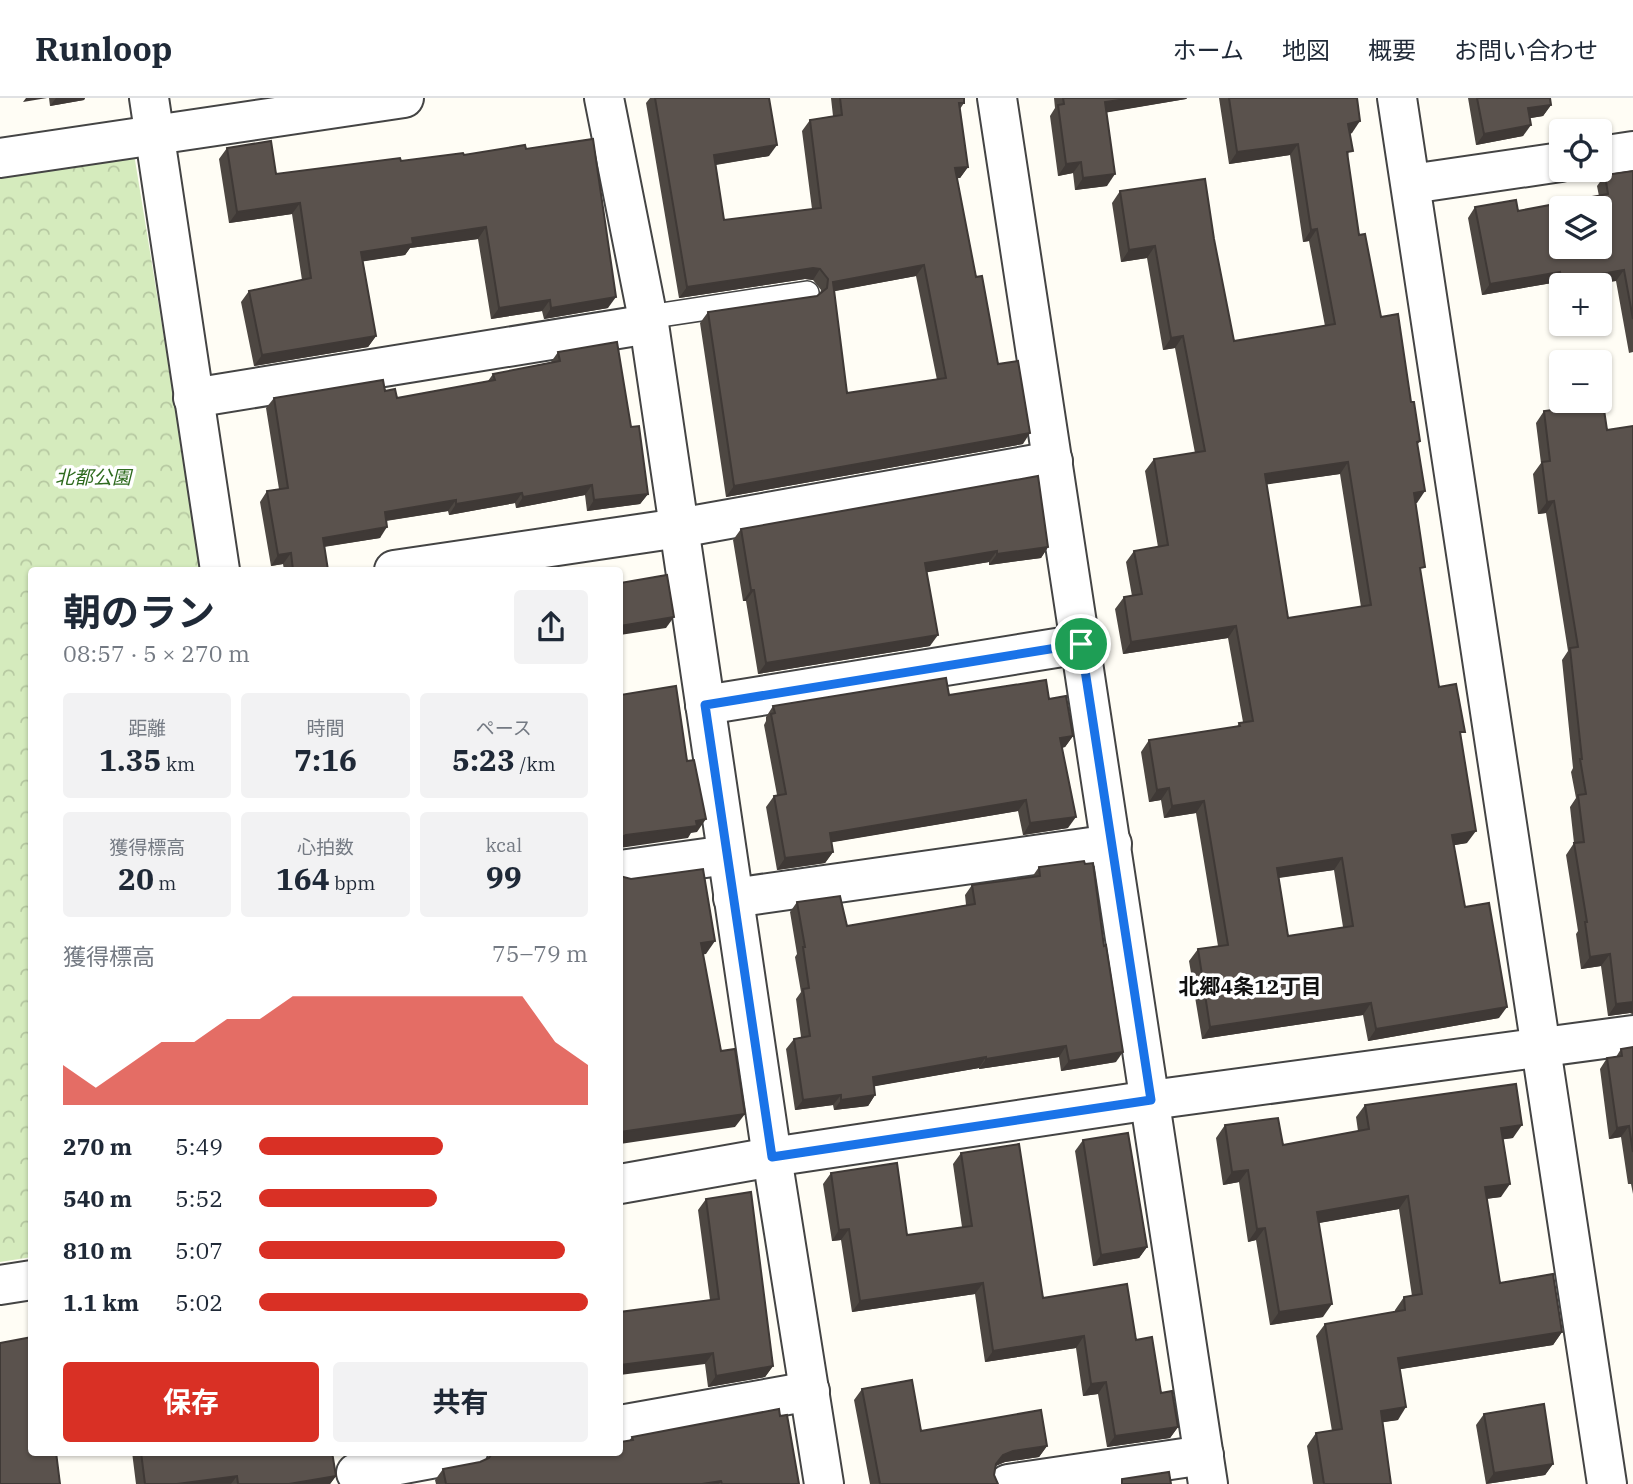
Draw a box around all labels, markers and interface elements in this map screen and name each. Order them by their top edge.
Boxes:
text: Runloop [35,27,173,70]
text: ホーム [1173,34,1244,66]
text: 地図 [1282,34,1330,66]
text: 概要 [1368,34,1416,66]
text: お問い合わせ [1454,34,1598,66]
map controls [1549,119,1612,413]
button: locate [1549,119,1612,182]
button: layers [1549,196,1612,259]
button: + [1549,273,1612,336]
button: − [1549,350,1612,413]
park label: 北都公園 [55,465,134,489]
text: 朝のラン [63,587,215,636]
button: share [514,590,588,664]
pin [1051,614,1111,674]
icon: arrive [1062,625,1100,663]
text: 08:57 · 5 × 270 m [63,638,250,668]
text: 距離 [128,716,166,740]
text: 時間 [306,716,345,740]
text: ペース [476,716,532,740]
text: 1.35 [99,740,162,779]
text: 7:16 [294,740,357,779]
text: 5:23 [452,740,515,779]
text: km [162,752,195,776]
text: /km [515,752,556,776]
text: kcal [486,833,522,857]
text: 獲得標高 [109,835,185,859]
text: 心拍数 [297,835,354,859]
text: 99 [486,857,522,896]
text: 20 [118,859,154,898]
text: 164 [276,859,330,898]
text: m [154,871,176,895]
text: bpm [330,871,375,895]
text: 75–79 m [492,938,588,968]
text: 獲得標高 [63,941,155,971]
district label: 北郷4条12丁目 [1179,972,1321,1000]
text: 270 m [63,1131,132,1161]
text: 5:49 [175,1131,223,1161]
text: 540 m [63,1183,132,1213]
text: 5:52 [175,1183,223,1213]
text: 810 m [63,1235,132,1265]
text: 5:07 [175,1235,223,1265]
text: 1.1 km [63,1287,139,1317]
text: 5:02 [175,1287,223,1317]
button: 保存 [63,1362,319,1442]
button: 共有 [333,1362,588,1442]

